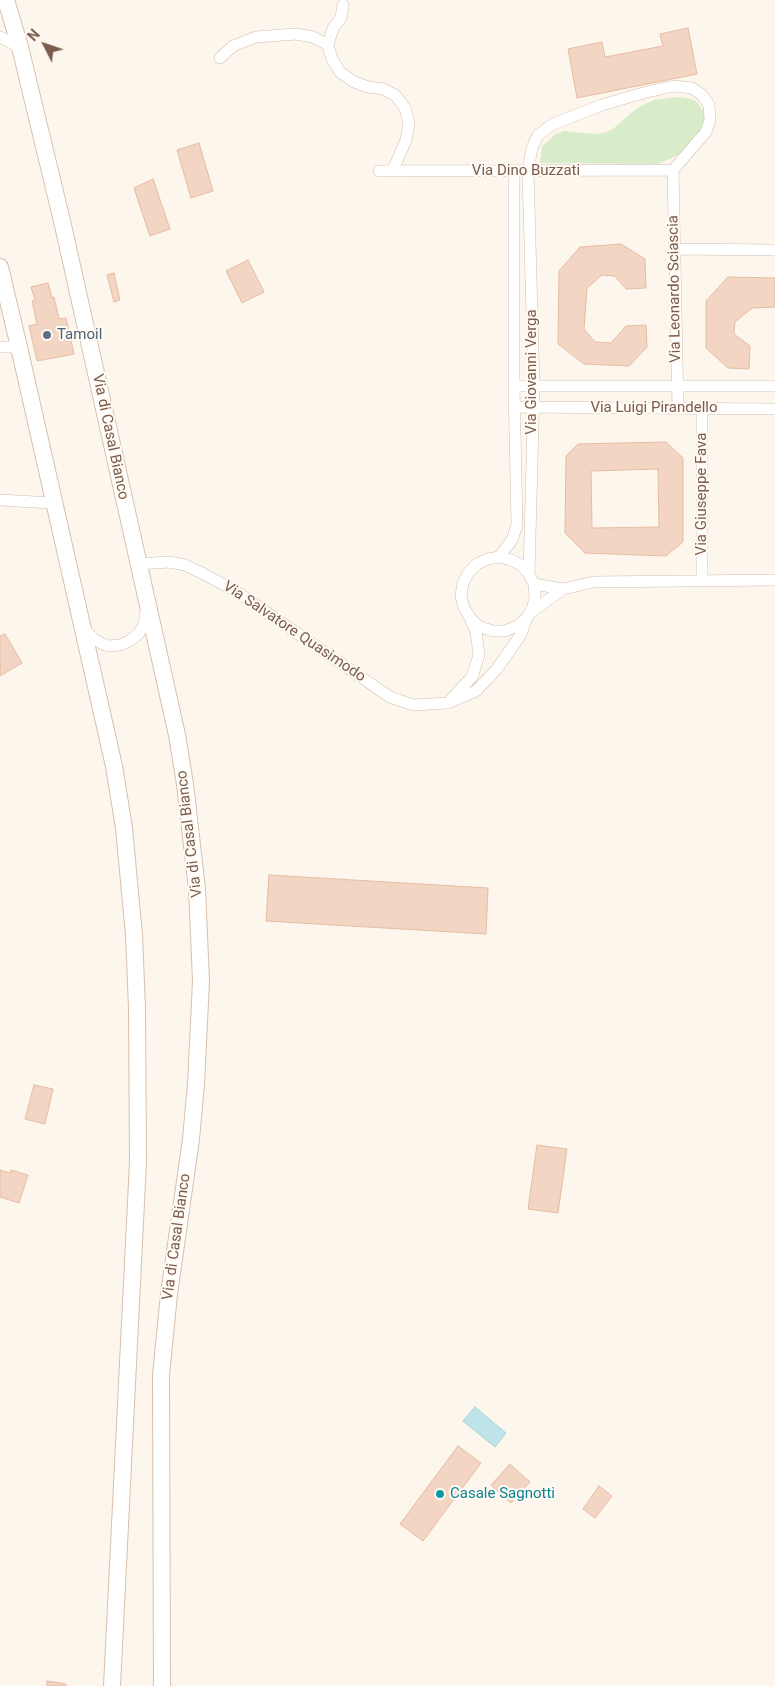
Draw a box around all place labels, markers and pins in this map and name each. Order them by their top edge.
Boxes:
place label: Tamoil [57,326,102,344]
marker: Tamoil [41,329,53,341]
place label: Casale Sagnotti [450,1485,555,1503]
marker: Casale Sagnotti [434,1488,446,1500]

